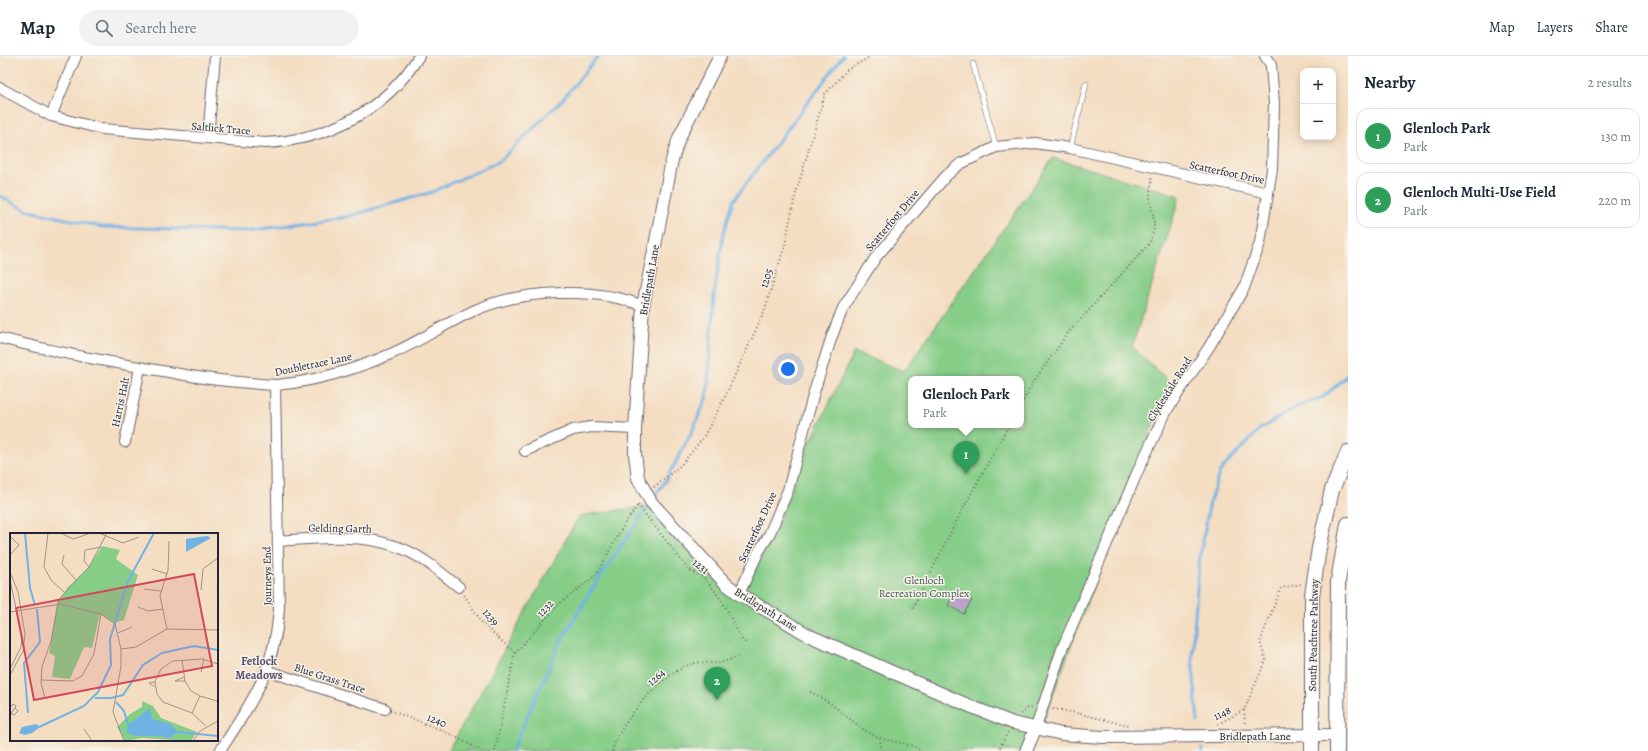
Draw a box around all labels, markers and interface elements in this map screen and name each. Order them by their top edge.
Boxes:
search box [79,10,359,46]
text: Map [20,15,55,41]
icon: search [93,17,115,39]
text: Search here [125,18,197,38]
text: Map [1489,18,1515,37]
text: Layers [1537,18,1573,37]
text: Share [1595,18,1628,37]
map controls [1300,68,1336,140]
button: + [1300,68,1336,104]
text: Nearby [1364,71,1415,94]
text: 2 results [1588,74,1632,91]
button: − [1300,104,1336,140]
street label: Saltlick Trace [191,118,251,139]
text: Glenloch Park [1403,118,1490,138]
text: 1 [1376,128,1380,145]
text: 130 m [1601,128,1631,145]
text: Park [1403,138,1427,155]
street label: Scatterfoot Drive [1188,157,1266,188]
text: Glenloch Multi-Use Field [1403,182,1556,202]
street label: Scatterfoot Drive [862,186,923,254]
text: 2 [1375,192,1381,209]
text: 220 m [1598,192,1631,209]
text: Park [1403,202,1427,219]
street label: Bridlepath Lane [636,243,663,317]
street label: 1205 [756,266,777,290]
street label: Doubletrace Lane [273,349,353,380]
street label: Clydesdale Road [1144,354,1195,424]
your location [778,359,798,379]
street label: Harris Halt [108,375,133,429]
popup [908,376,1024,428]
text: Glenloch Park [922,384,1010,404]
text: Park [922,404,947,421]
pin: 1 [953,441,979,474]
street label: Scatterfoot Drive [734,489,780,565]
street label: Gelding Garth [308,520,372,537]
inset map [10,533,218,741]
street label: Journeys End [259,546,276,606]
street label: 1231 [689,555,712,578]
park label: Glenloch Recreation Complex [879,573,970,601]
street label: South Peachtree Parkway [1305,578,1322,691]
street label: Bridlepath Lane [731,584,800,635]
street label: 1232 [533,596,557,620]
street label: 1239 [479,605,502,629]
district label: Fetlock Meadows [235,653,283,683]
street label: Blue Grass Trace [292,660,367,697]
street label: 1264 [644,665,668,689]
pin: 2 [704,667,730,700]
street label: 1148 [1211,703,1234,724]
street label: 1240 [425,710,449,731]
street label: Bridlepath Lane [1219,729,1291,744]

